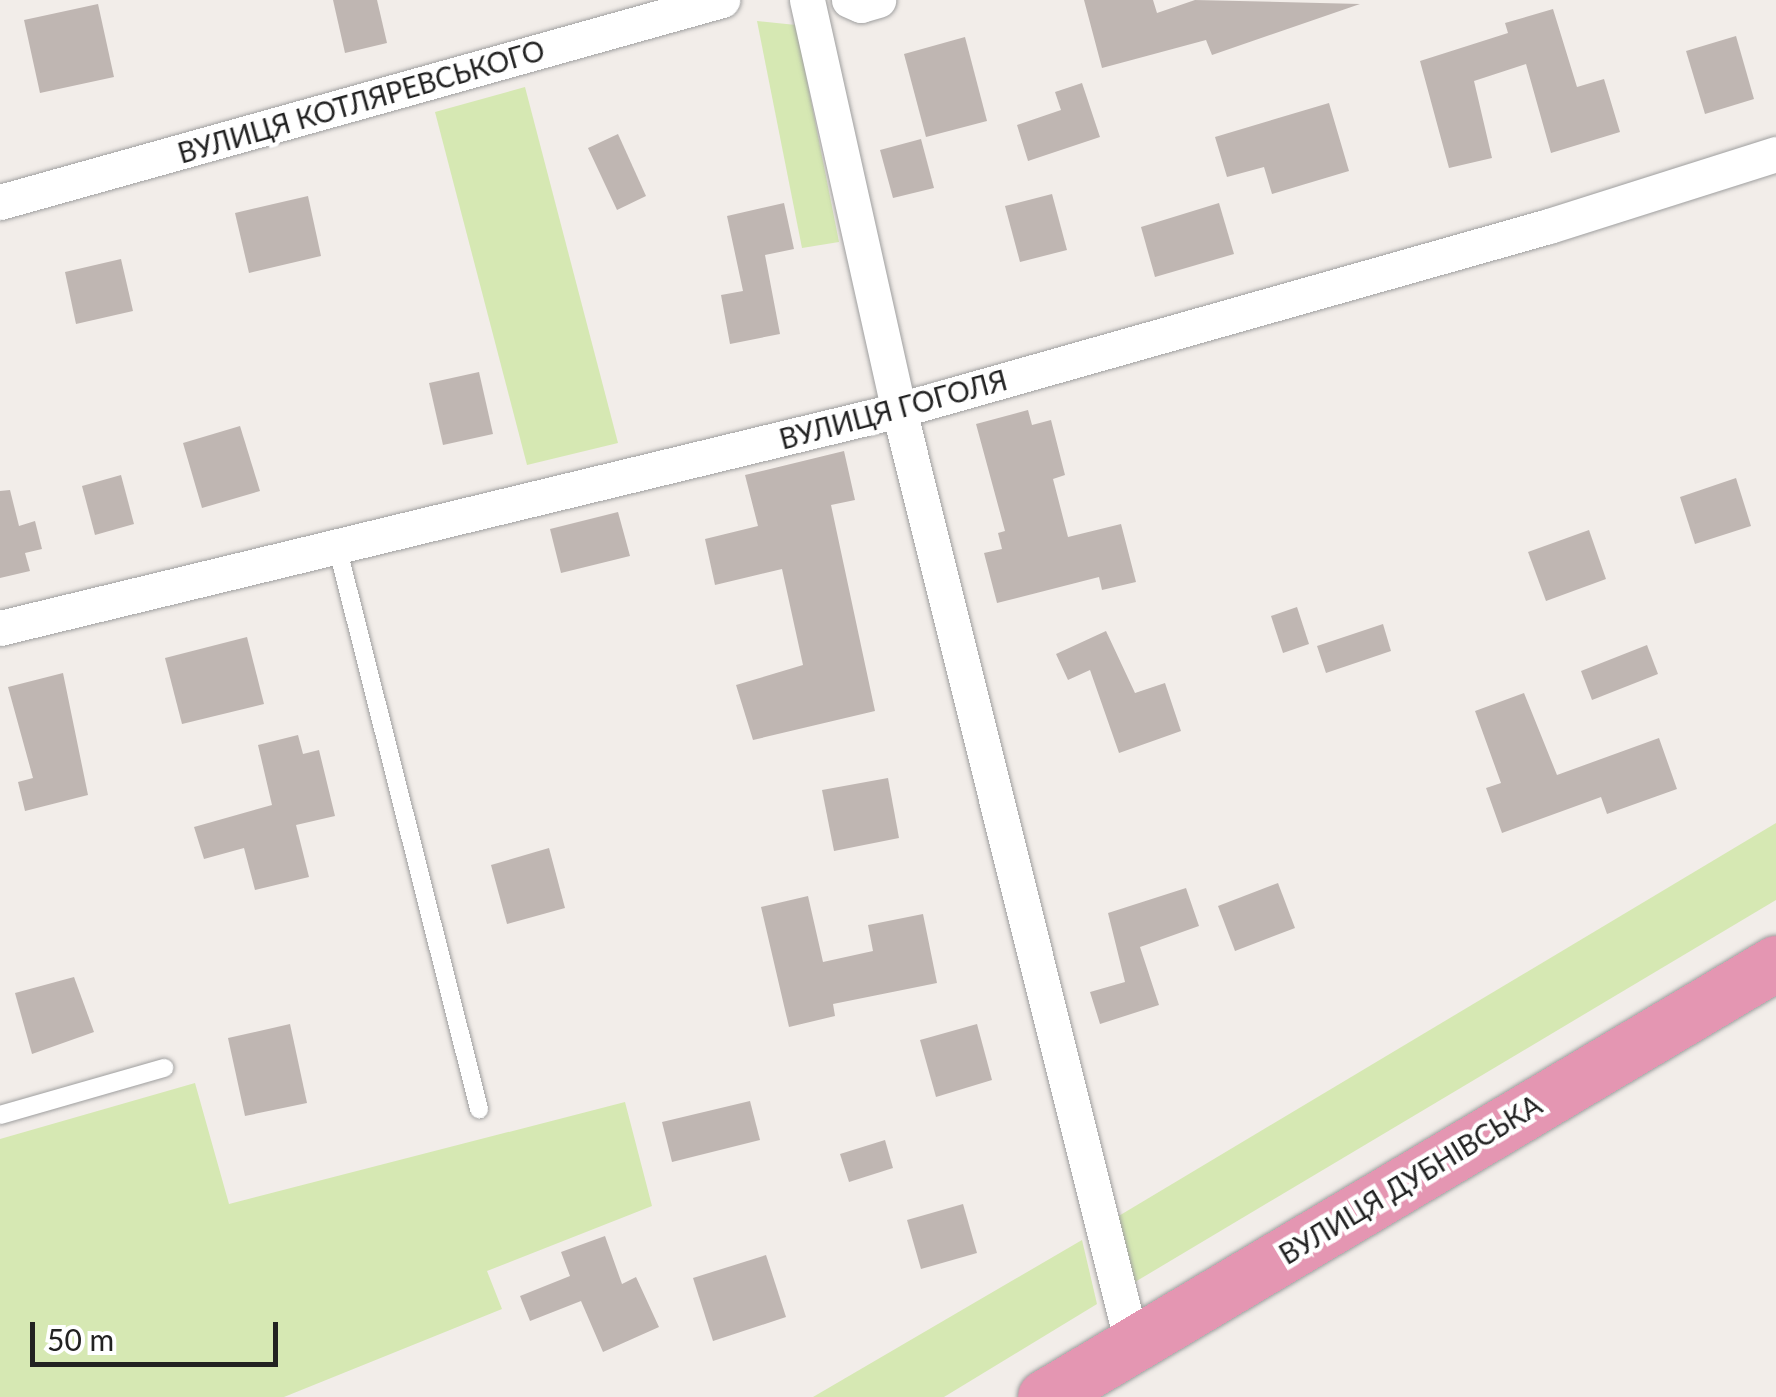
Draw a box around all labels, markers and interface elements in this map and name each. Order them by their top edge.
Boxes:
street label: ВУЛИЦЯ КОТЛЯРЕВСЬКОГО [174,32,548,170]
street label: ВУЛИЦЯ ГОГОЛЯ [776,362,1010,456]
street label: ВУЛИЦЯ ДУБНІВСЬКА [1273,1087,1547,1271]
scale bar [35,1302,282,1364]
text: 50 m [47,1321,114,1357]

